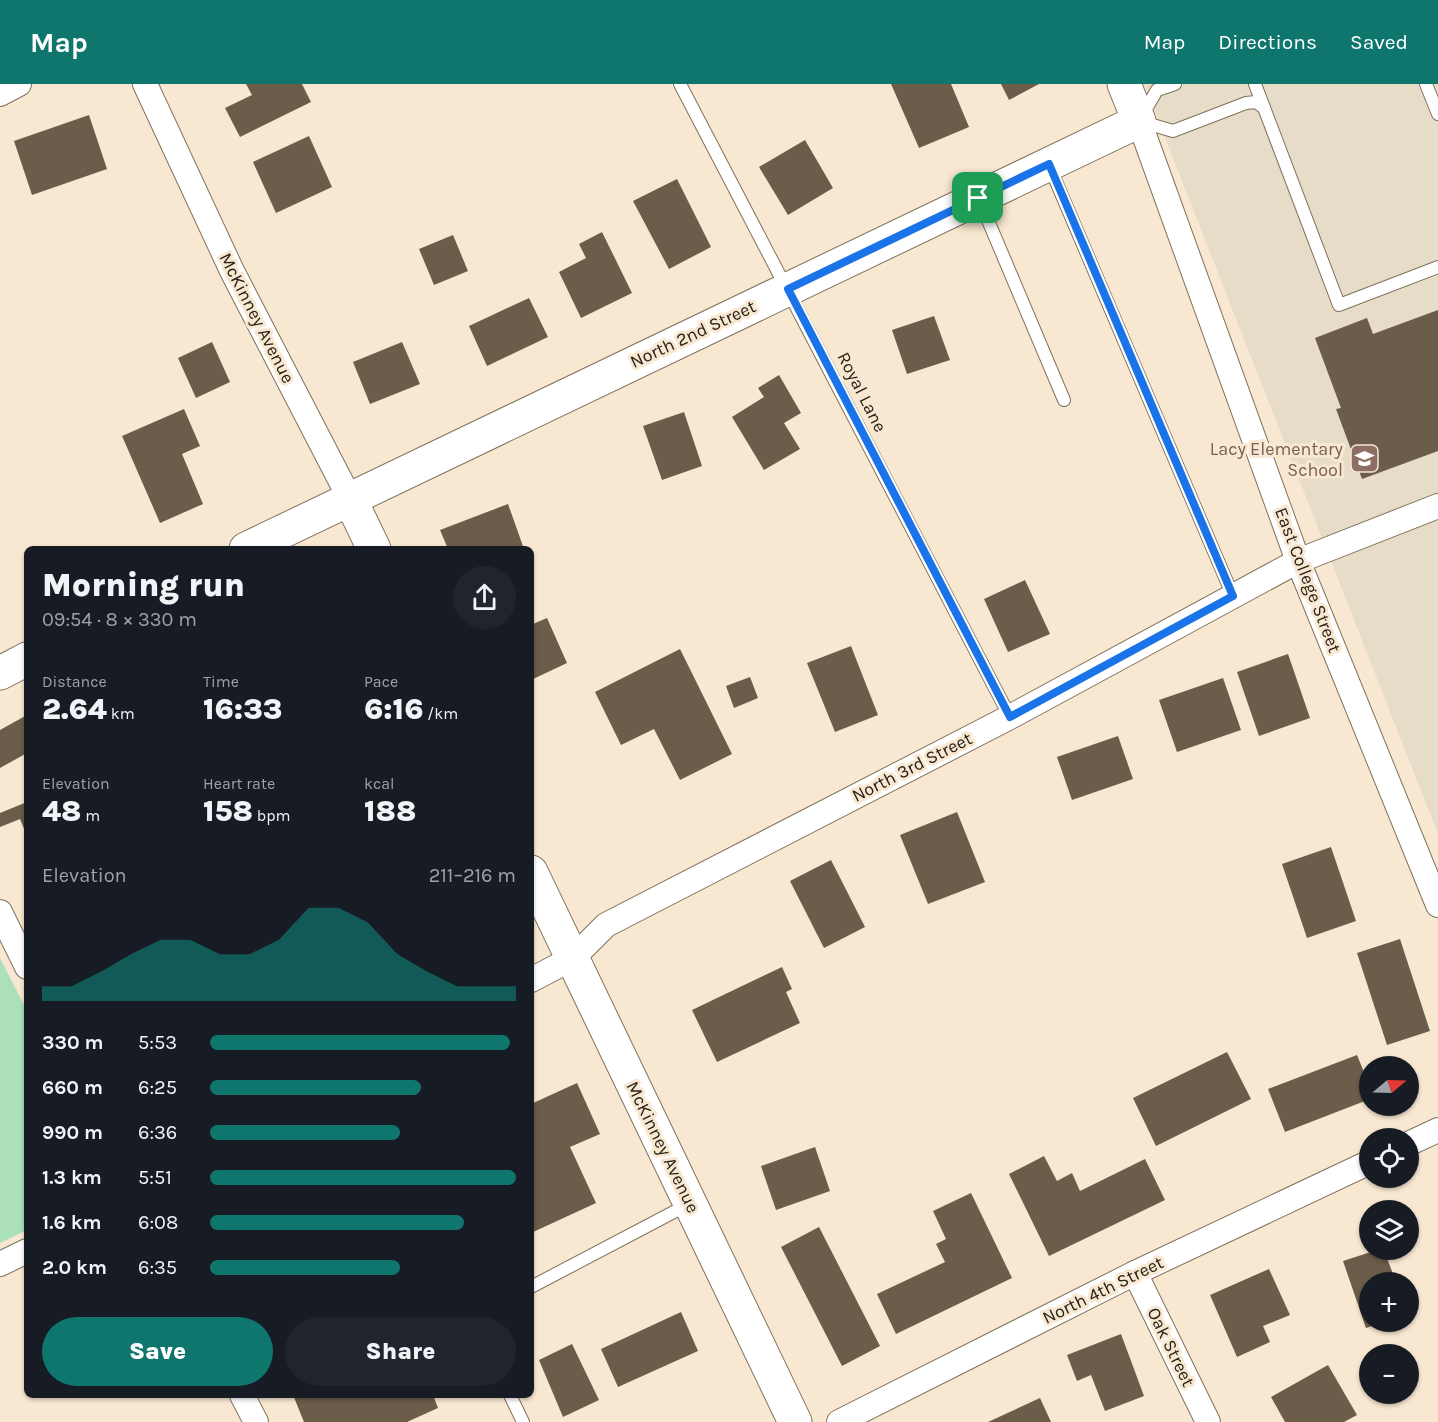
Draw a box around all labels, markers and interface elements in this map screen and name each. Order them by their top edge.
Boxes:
text: Map [30,26,88,59]
text: Map [1144,30,1185,54]
text: Directions [1218,30,1317,54]
text: Saved [1350,30,1408,54]
pin [952,172,1003,223]
icon: arrive [961,181,994,214]
street label: McKinney Avenue [215,249,299,387]
street label: North 2nd Street [627,295,760,373]
street label: Royal Lane [832,348,892,436]
place label: Lacy Elementary School [1210,438,1344,481]
school or university icon: Lacy Elementary School [1348,443,1380,475]
street label: East College Street [1270,504,1346,656]
text: Morning run [42,566,245,604]
button: share [453,566,516,629]
text: 09:54 · 8 × 330 m [42,608,197,631]
text: Distance [42,672,107,691]
text: Time [203,672,239,691]
text: Pace [364,672,398,691]
text: 2.64 [42,691,107,727]
text: 16:33 [203,691,282,727]
text: 6:16 [364,691,423,727]
text: km [107,704,135,723]
text: /km [423,704,458,723]
street label: North 3rd Street [848,727,976,807]
text: Elevation [42,774,110,793]
text: Heart rate [203,774,275,793]
text: kcal [364,774,395,793]
text: 48 [42,793,81,829]
text: 158 [203,793,253,829]
text: 188 [364,793,416,829]
text: m [81,806,100,825]
text: bpm [253,806,291,825]
text: Elevation [42,864,127,887]
text: 211–216 m [429,864,516,887]
text: 330 m [42,1031,104,1054]
text: 5:53 [138,1031,177,1054]
north arrow [1359,1056,1419,1116]
map controls [1359,1056,1419,1404]
text: 660 m [42,1076,103,1099]
text: 6:25 [138,1076,177,1099]
street label: McKinney Avenue [622,1078,704,1216]
text: 990 m [42,1121,103,1144]
text: 6:36 [138,1121,177,1144]
button: locate [1359,1128,1419,1188]
text: 1.3 km [42,1166,102,1189]
text: 5:51 [138,1166,172,1189]
button: layers [1359,1200,1419,1260]
text: 1.6 km [42,1211,101,1234]
text: 6:08 [138,1211,178,1234]
street label: North 4th Street [1039,1251,1167,1329]
text: 2.0 km [42,1256,107,1279]
text: 6:35 [138,1256,177,1279]
button: + [1359,1272,1419,1332]
street label: Oak Street [1142,1304,1200,1390]
button: Save [42,1317,273,1386]
button: Share [285,1317,516,1386]
button: − [1359,1344,1419,1404]

